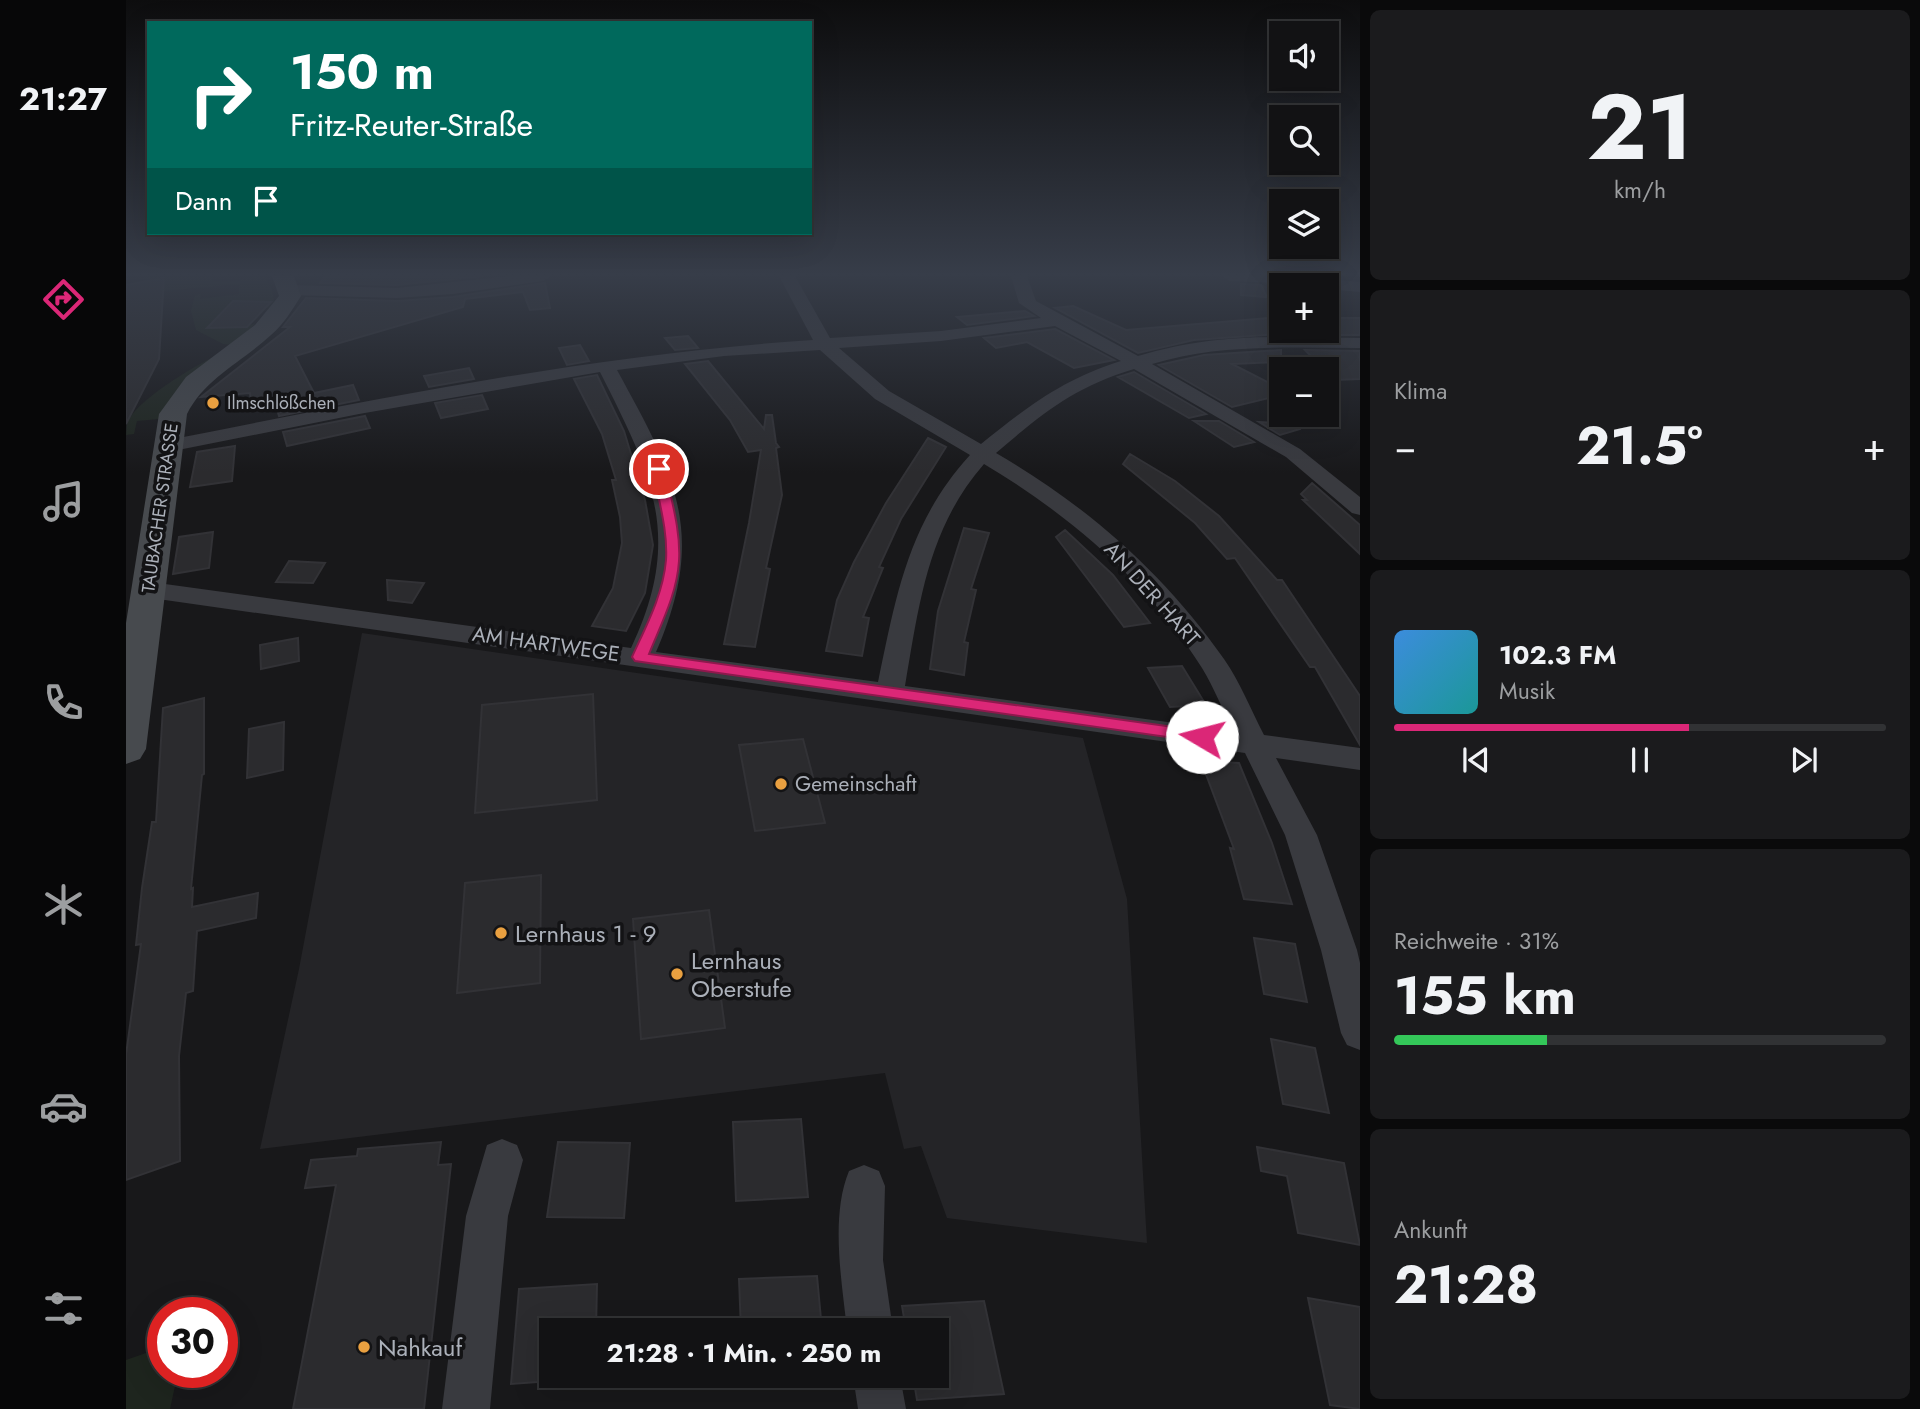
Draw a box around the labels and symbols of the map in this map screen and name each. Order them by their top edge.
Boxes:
place label: Ilmschlößchen [227,390,336,416]
marker: Ilmschlößchen [205,395,221,411]
street label: TAUBACHER STRASSE [135,421,185,595]
pin [629,439,689,499]
street label: AN DER HART [1097,535,1207,653]
street label: AM HARTWEGE [470,619,622,669]
position arrow [1165,700,1239,774]
place label: Gemeinschaft [795,769,916,799]
marker: Gemeinschaft [773,776,789,792]
place label: Lernhaus 1 - 9 [515,916,657,951]
marker: Lernhaus 1 - 9 [493,925,509,941]
place label: Lernhaus Oberstufe [691,943,792,1006]
marker: Lernhaus Oberstufe [669,966,685,982]
speed limit sign: 30 [147,1297,238,1388]
place label: Nahkauf [378,1330,463,1365]
marker: Nahkauf [356,1339,372,1355]

